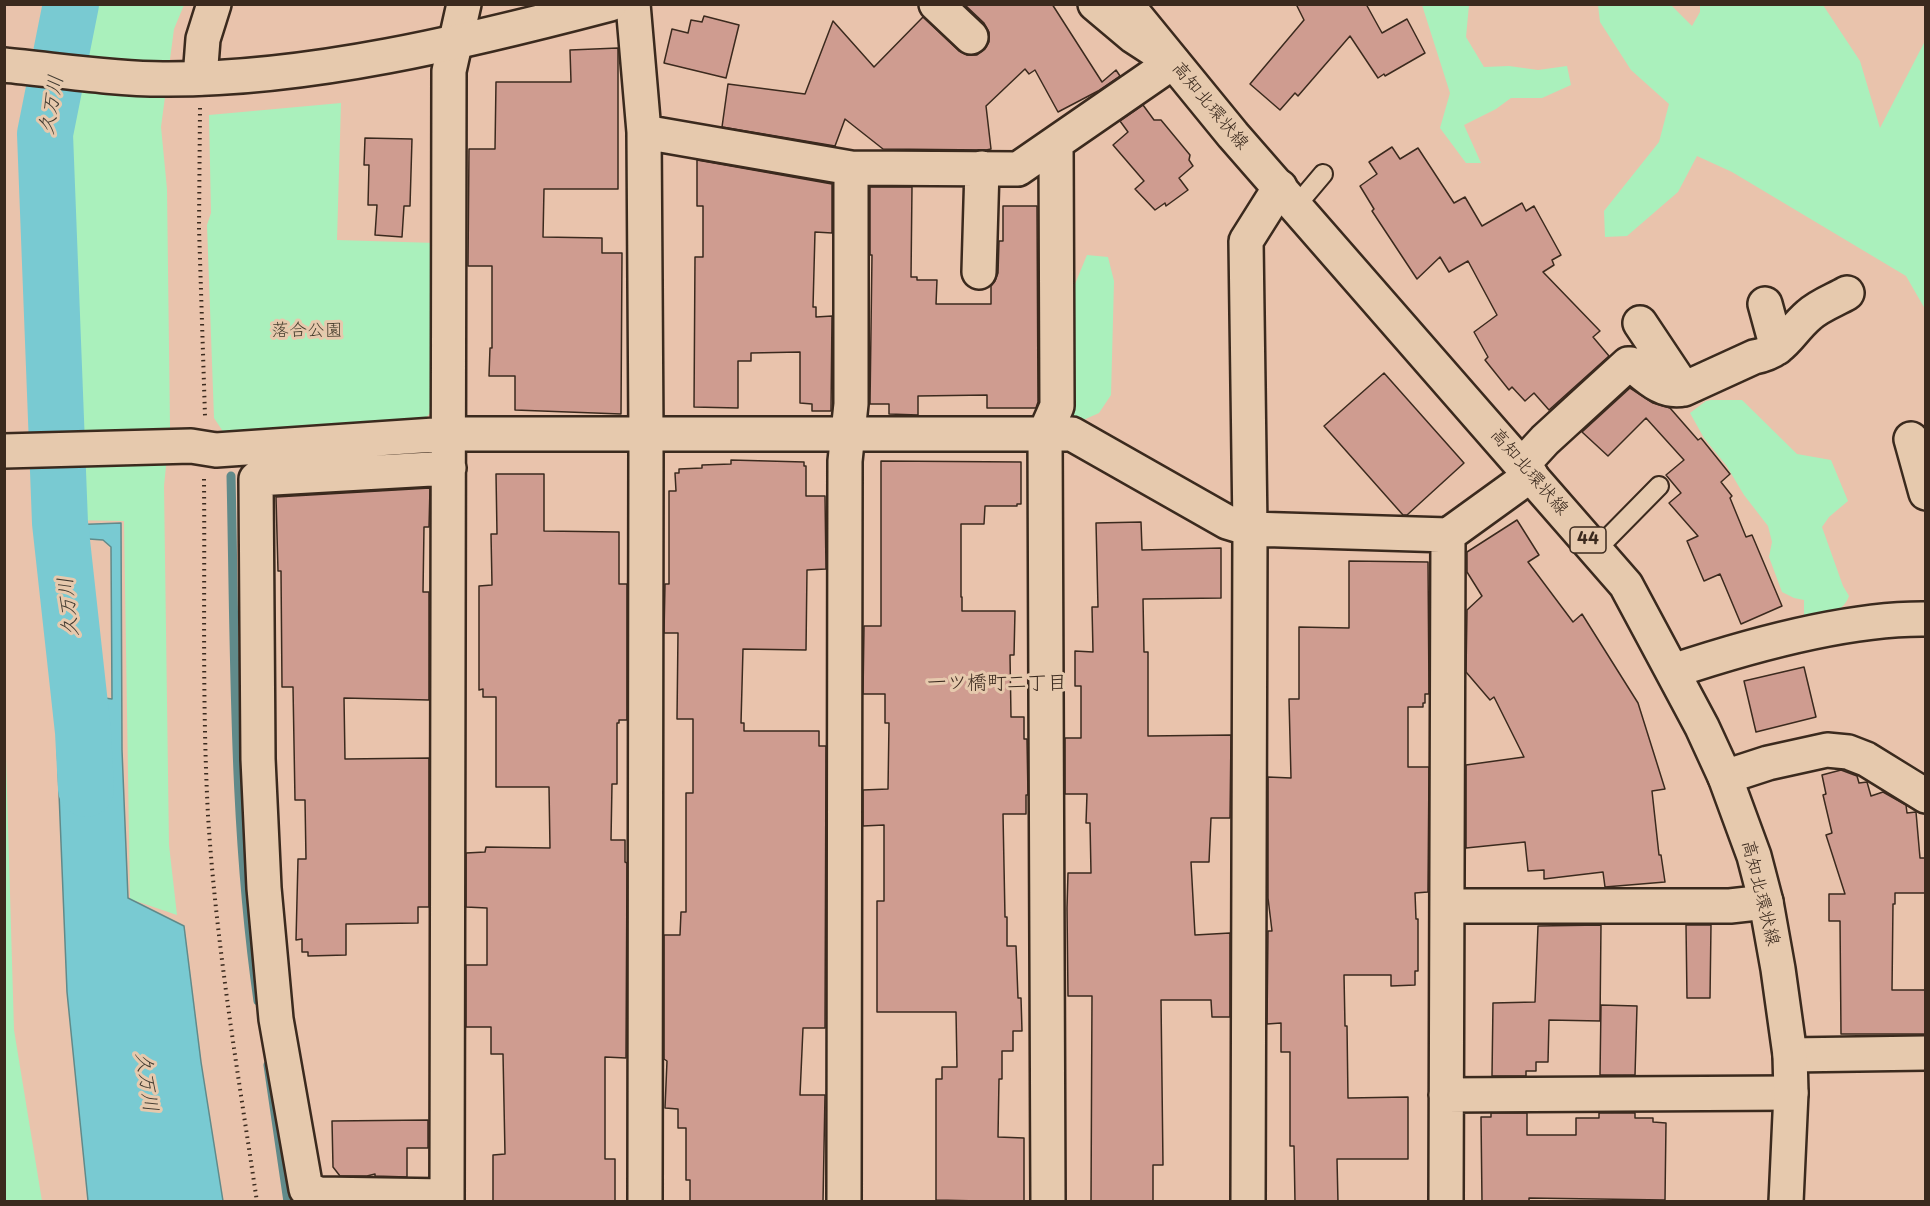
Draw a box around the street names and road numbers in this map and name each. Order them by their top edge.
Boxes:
street label: 高知北環状線 [1167,58,1253,154]
street label: 高知北環状線 [1485,424,1573,520]
road number: 44 [1570,527,1606,553]
street label: 高知北環状線 [1736,838,1784,948]

